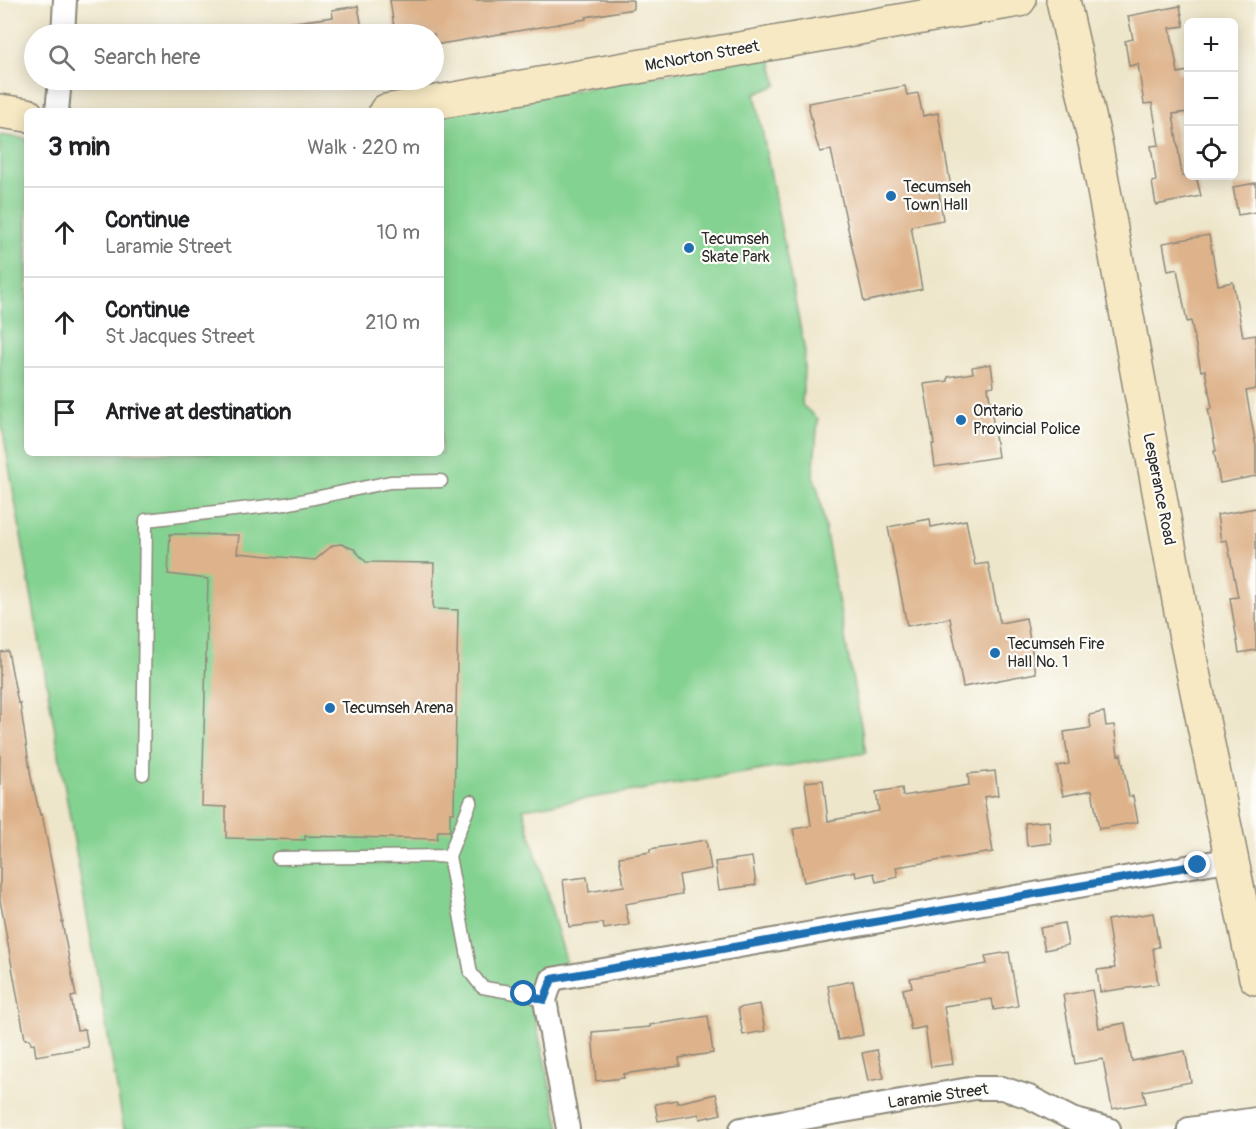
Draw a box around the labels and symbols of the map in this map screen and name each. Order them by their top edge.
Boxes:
street label: McNorton Street [643,36,761,76]
place label: Tecumseh Town Hall [903,177,971,215]
marker: Tecumseh Town Hall [884,189,898,203]
place label: Tecumseh Skate Park [701,229,770,267]
marker: Tecumseh Skate Park [682,241,696,255]
place label: Ontario Provincial Police [973,401,1080,439]
marker: Ontario Provincial Police [954,413,968,427]
street label: Lesperance Road [1138,431,1180,547]
place label: Tecumseh Fire Hall No. 1 [1007,634,1104,672]
marker: Tecumseh Fire Hall No. 1 [988,646,1002,660]
place label: Tecumseh Arena [342,698,453,718]
marker: Tecumseh Arena [323,701,337,715]
route end [1184,851,1210,877]
route start [510,980,536,1006]
street label: Laramie Street [886,1079,990,1113]

